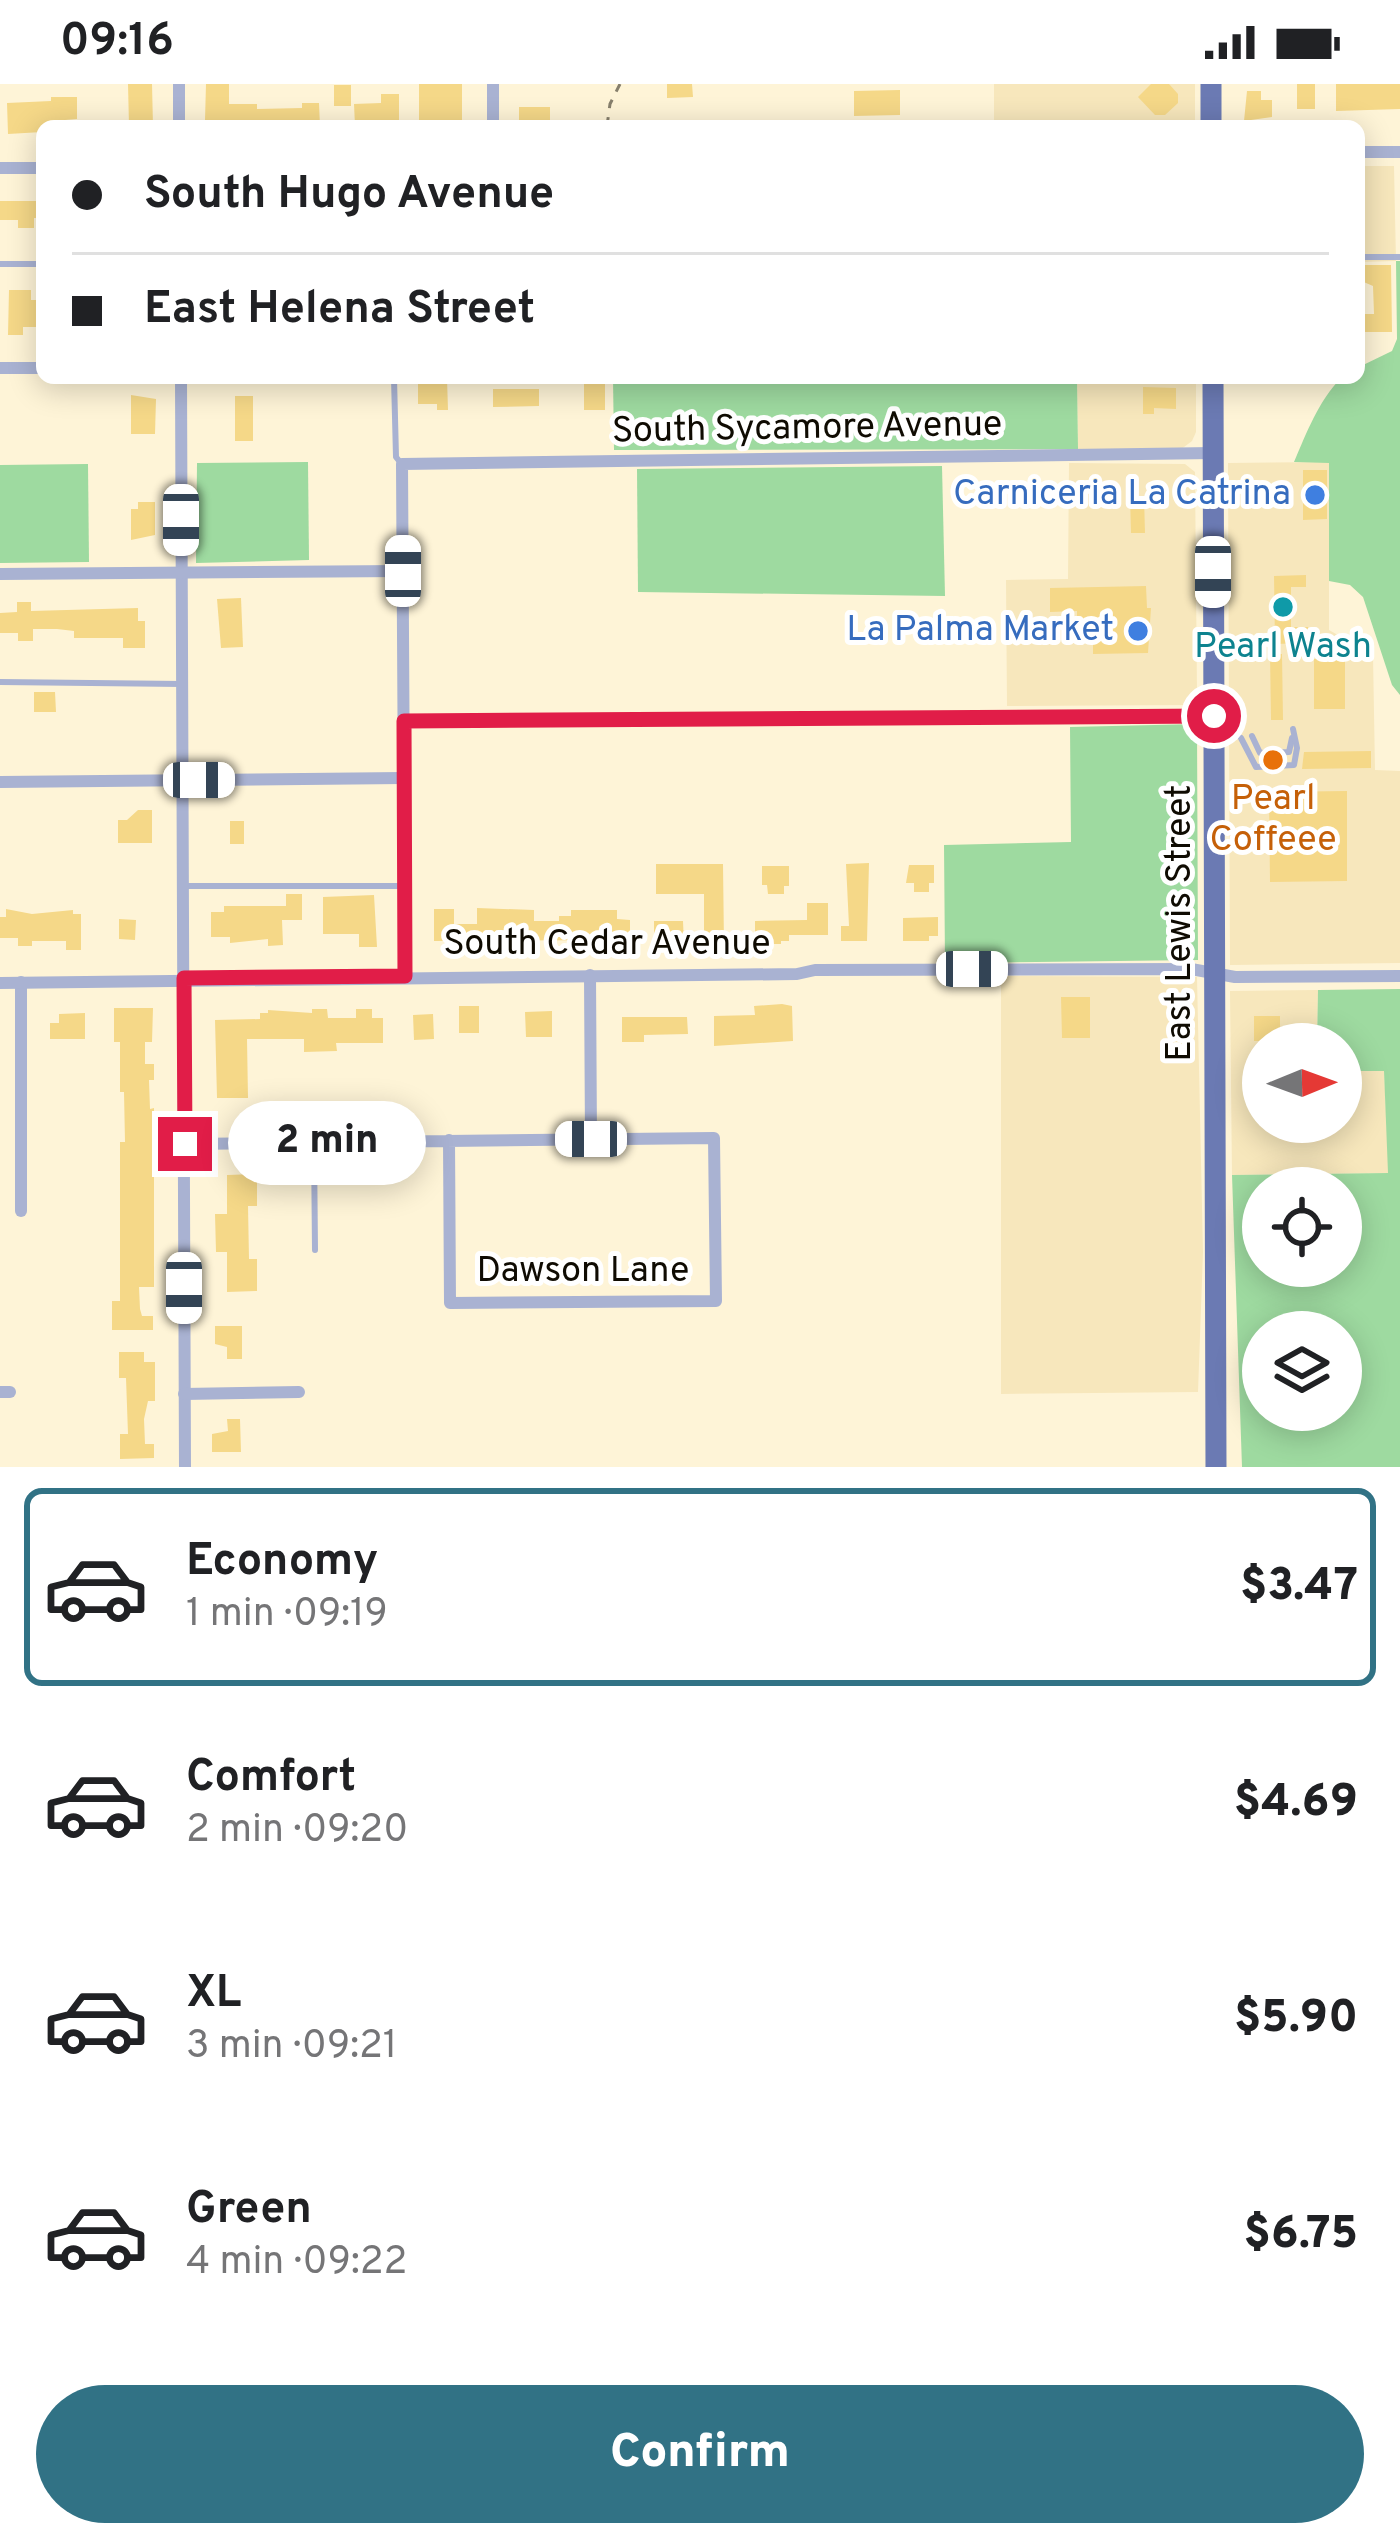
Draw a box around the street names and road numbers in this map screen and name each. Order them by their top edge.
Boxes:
street label: South Sycamore Avenue [611,403,1003,455]
street label: East Lewis Street [1158,784,1204,1062]
street label: South Cedar Avenue [443,922,771,968]
street label: Dawson Lane [477,1249,689,1295]

